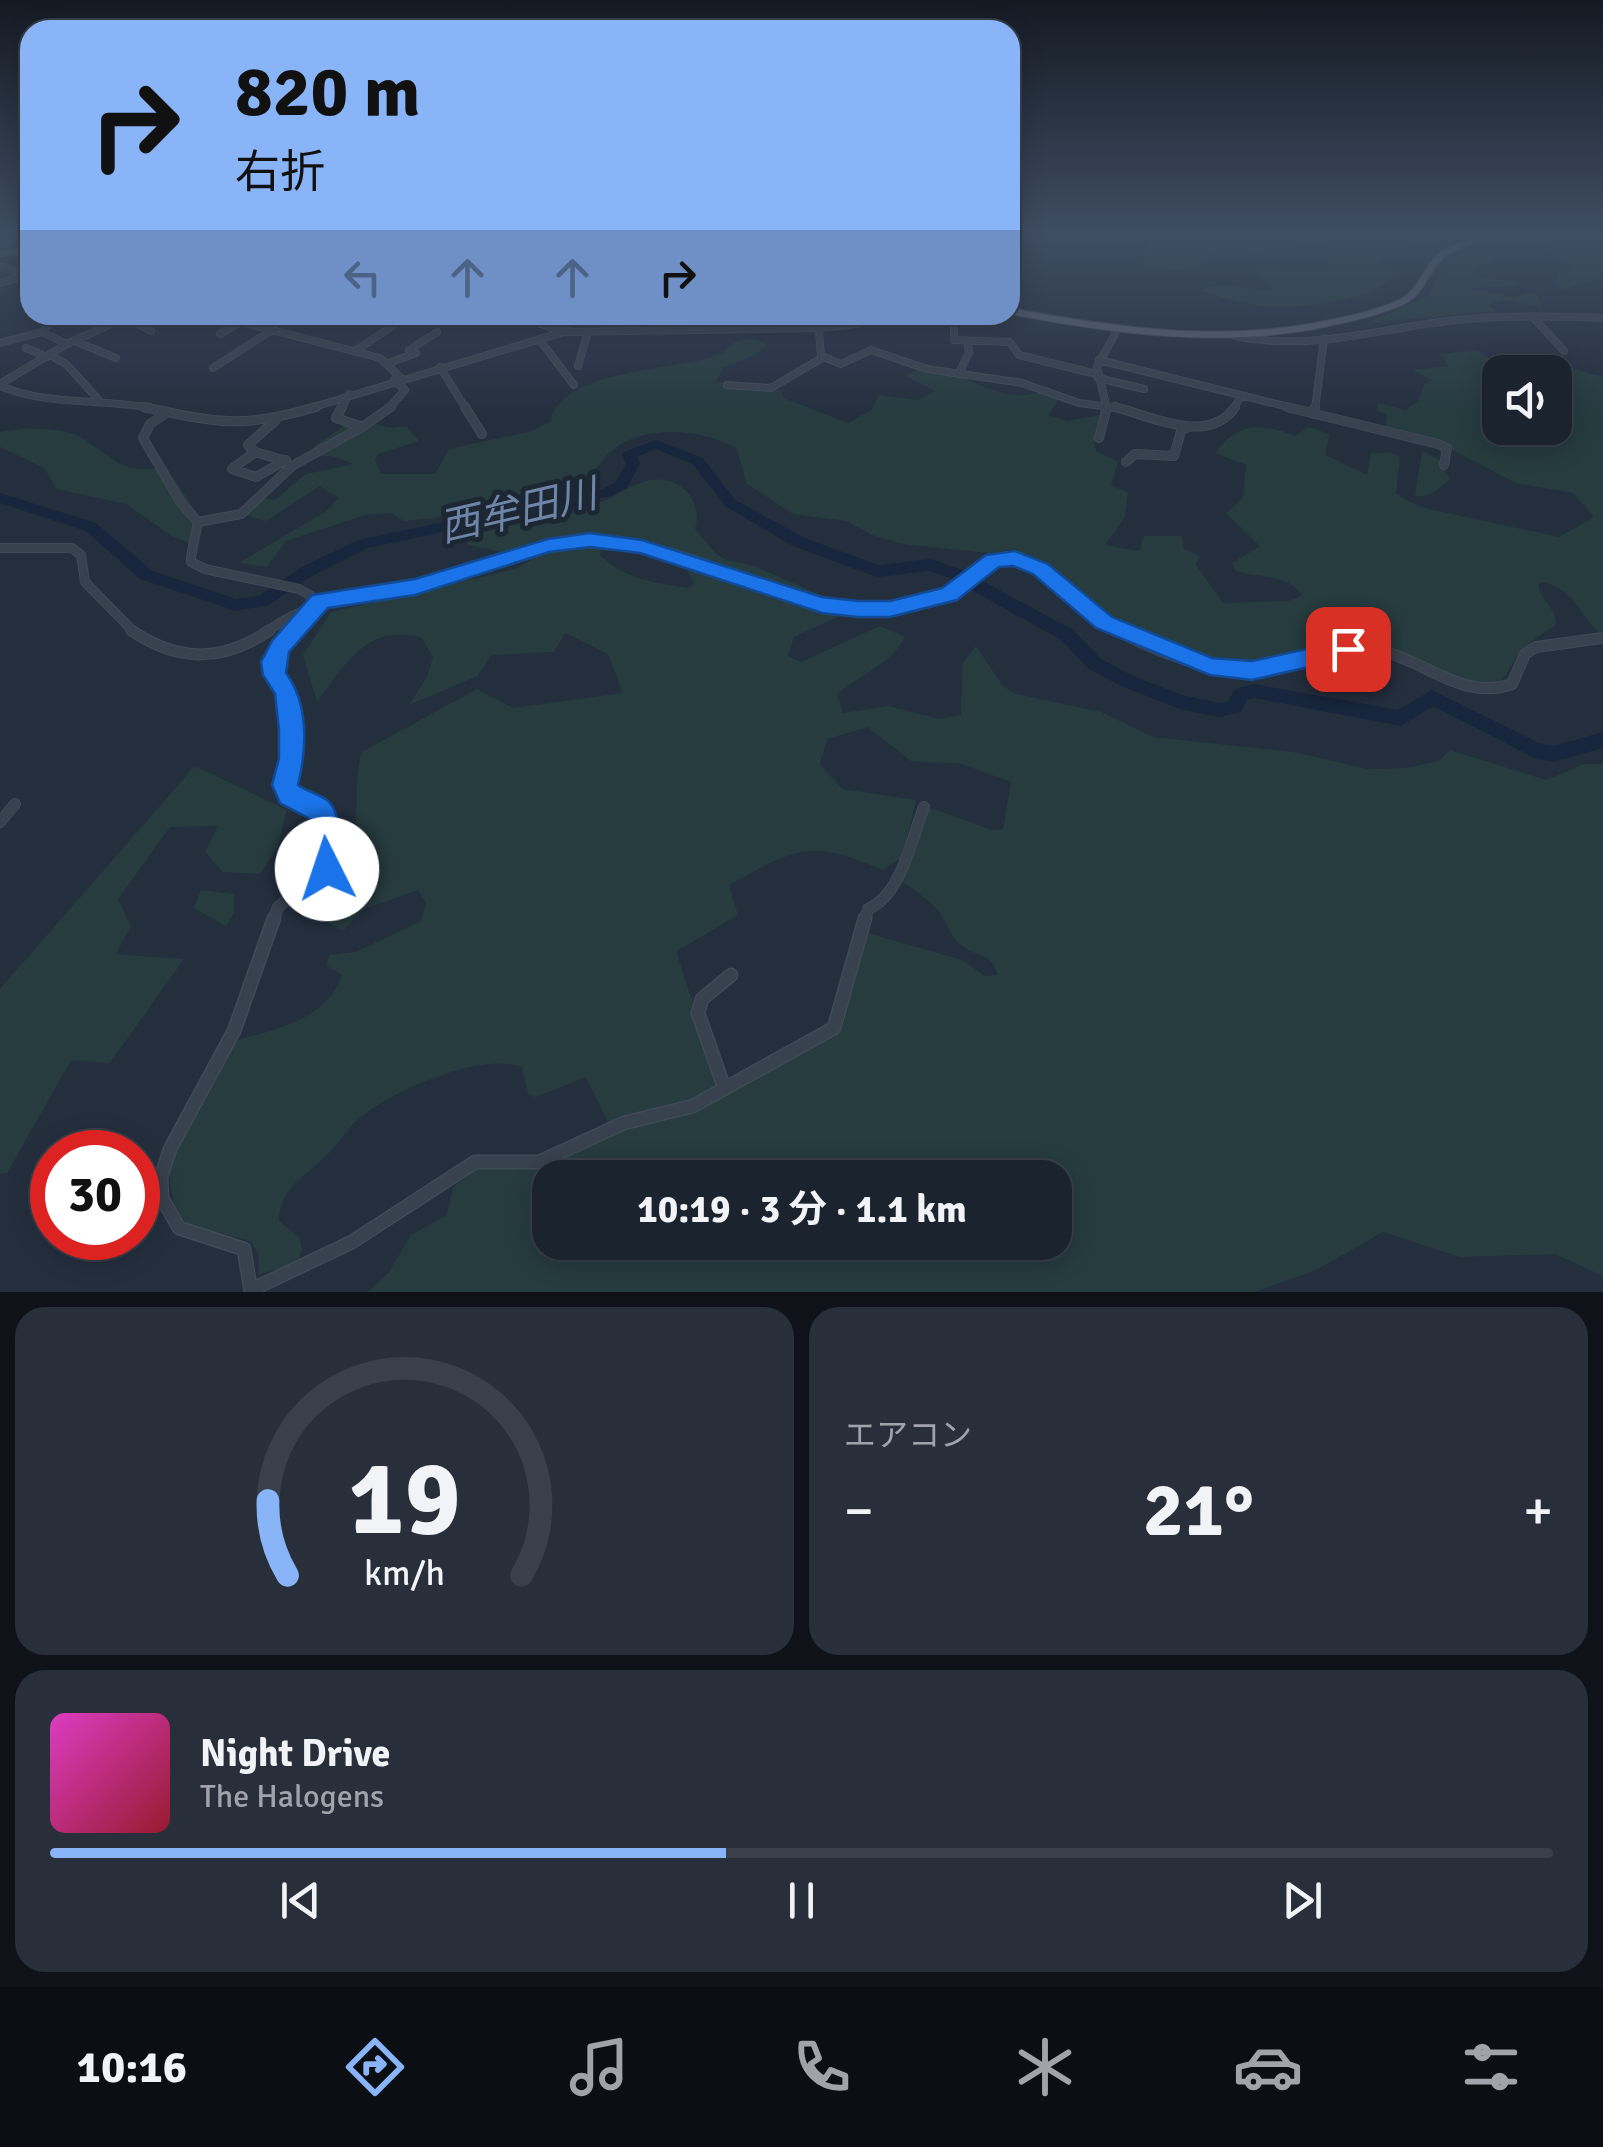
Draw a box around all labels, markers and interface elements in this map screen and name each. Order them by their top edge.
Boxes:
text: 820 m [235,49,420,135]
icon: right [70,60,200,190]
text: 右折 [235,145,325,200]
icon: left [335,250,390,305]
icon: ahead [440,250,495,305]
icon: ahead [545,250,600,305]
icon: right [650,250,705,305]
map controls [1482,355,1572,445]
button: sound [1482,355,1572,445]
water label: 西牟田川 [435,468,606,553]
pin [1306,607,1391,692]
icon: arrive [1321,622,1376,677]
position arrow [275,817,379,921]
speed limit sign: 30 [30,1130,160,1260]
text: 10:19 · 3 分 · 1.1 km [637,1186,967,1233]
text: エアコン [844,1416,972,1455]
text: 19 [348,1435,461,1563]
text: 21° [1143,1464,1254,1557]
text: − [844,1477,874,1545]
text: + [1523,1477,1553,1545]
text: km/h [364,1551,445,1595]
text: Night Drive [200,1730,390,1777]
text: The Halogens [200,1777,384,1816]
icon: previous [273,1873,328,1928]
icon: pause [774,1873,829,1928]
icon: next [1275,1873,1330,1928]
icon: directions [340,2032,410,2102]
icon: music [564,2032,634,2102]
icon: phone [787,2032,857,2102]
icon: climate [1010,2032,1080,2102]
icon: car [1233,2032,1303,2102]
icon: filters [1456,2032,1526,2102]
text: 10:16 [77,2040,187,2095]

